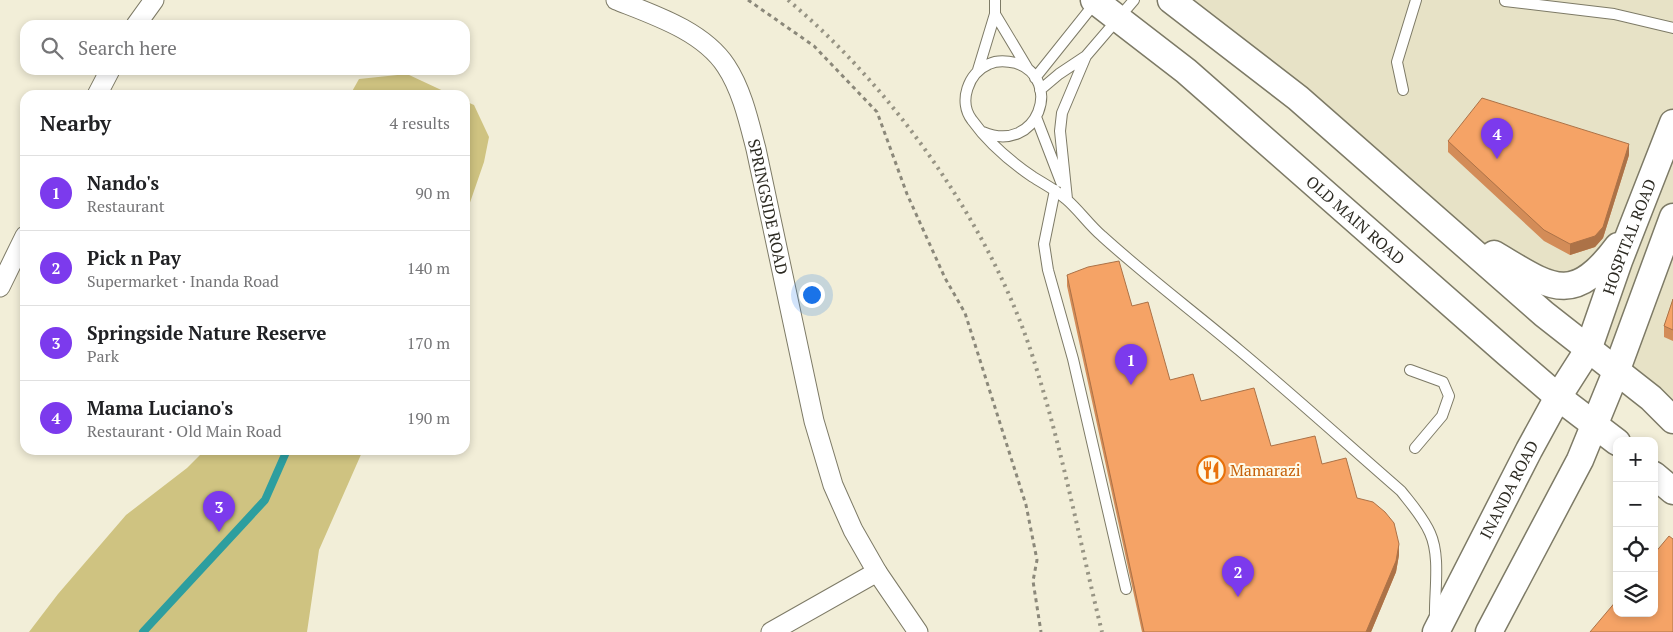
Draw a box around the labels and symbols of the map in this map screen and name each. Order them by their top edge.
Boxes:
pin: 4 [1481,118,1513,159]
street label: SPRINGSIDE ROAD [743,137,793,277]
street label: OLD MAIN ROAD [1301,171,1410,269]
street label: HOSPITAL ROAD [1597,176,1661,298]
your location [799,282,825,308]
pin: 1 [1115,344,1147,385]
street label: INANDA ROAD [1474,436,1543,543]
restaurant icon: Mamarazi [1196,455,1226,485]
place label: Mamarazi [1230,459,1301,481]
pin: 3 [203,491,235,532]
pin: 2 [1222,556,1254,597]

